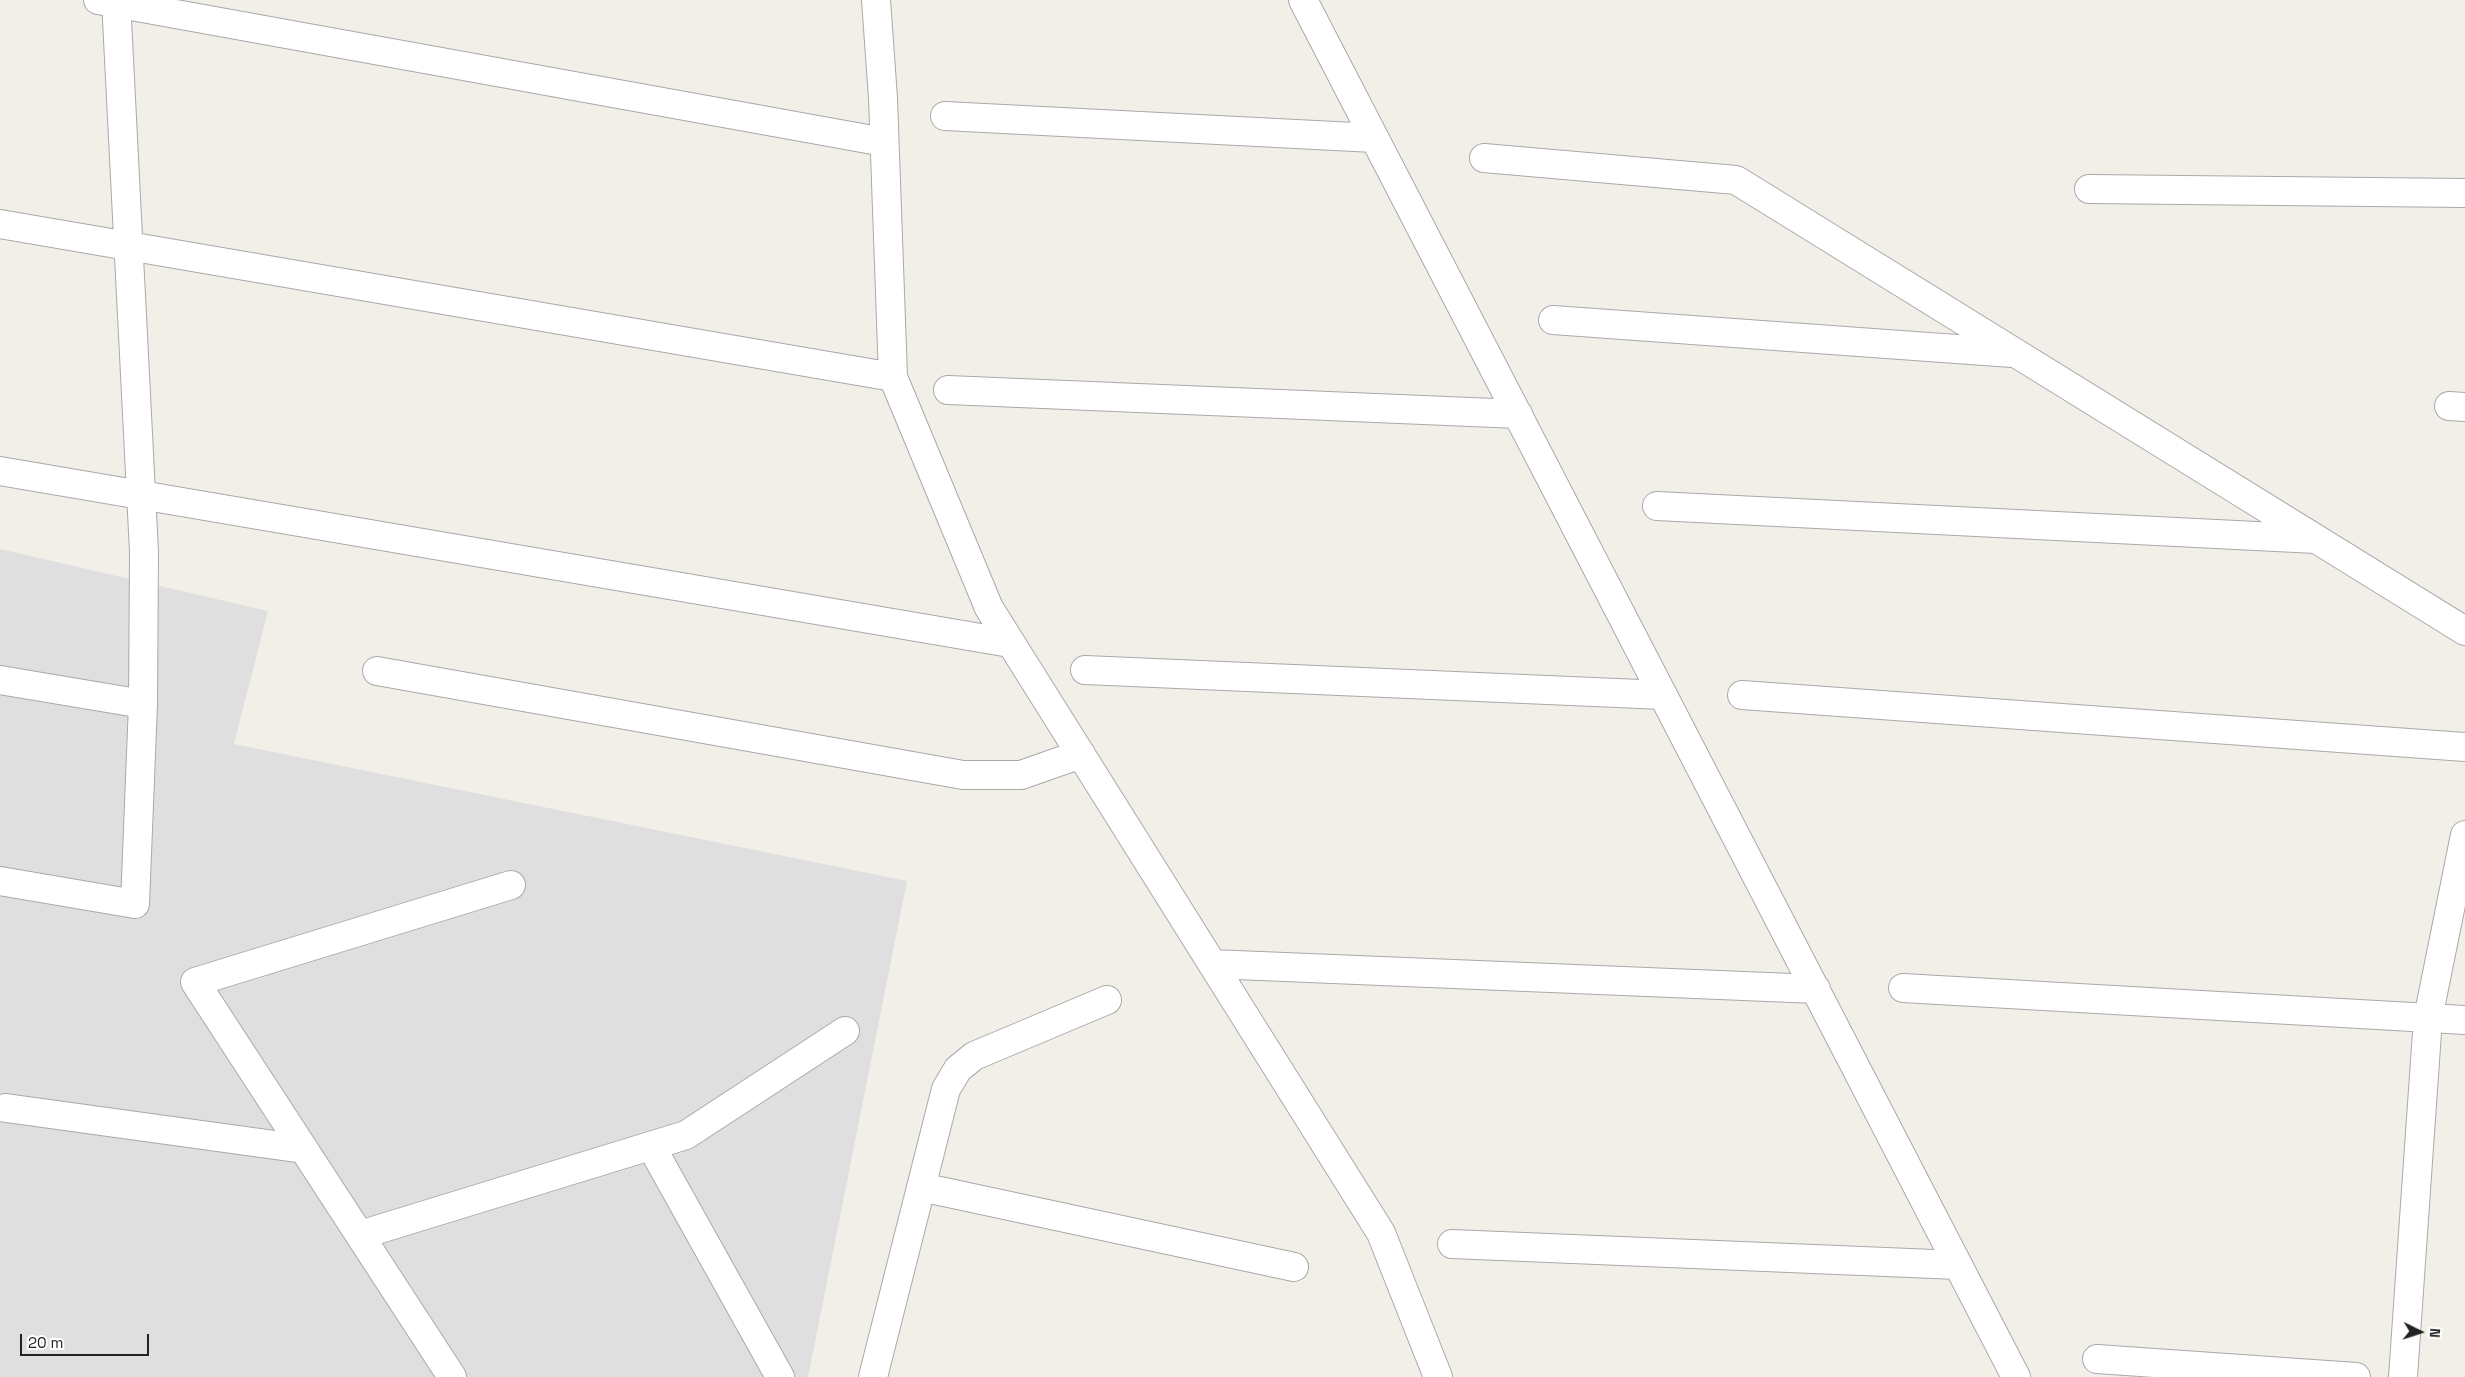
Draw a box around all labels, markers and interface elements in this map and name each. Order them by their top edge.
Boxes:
north arrow [2395,1307,2445,1357]
scale bar [22,1324,151,1356]
text: N [2426,1328,2444,1338]
text: 20 m [28,1333,63,1352]

